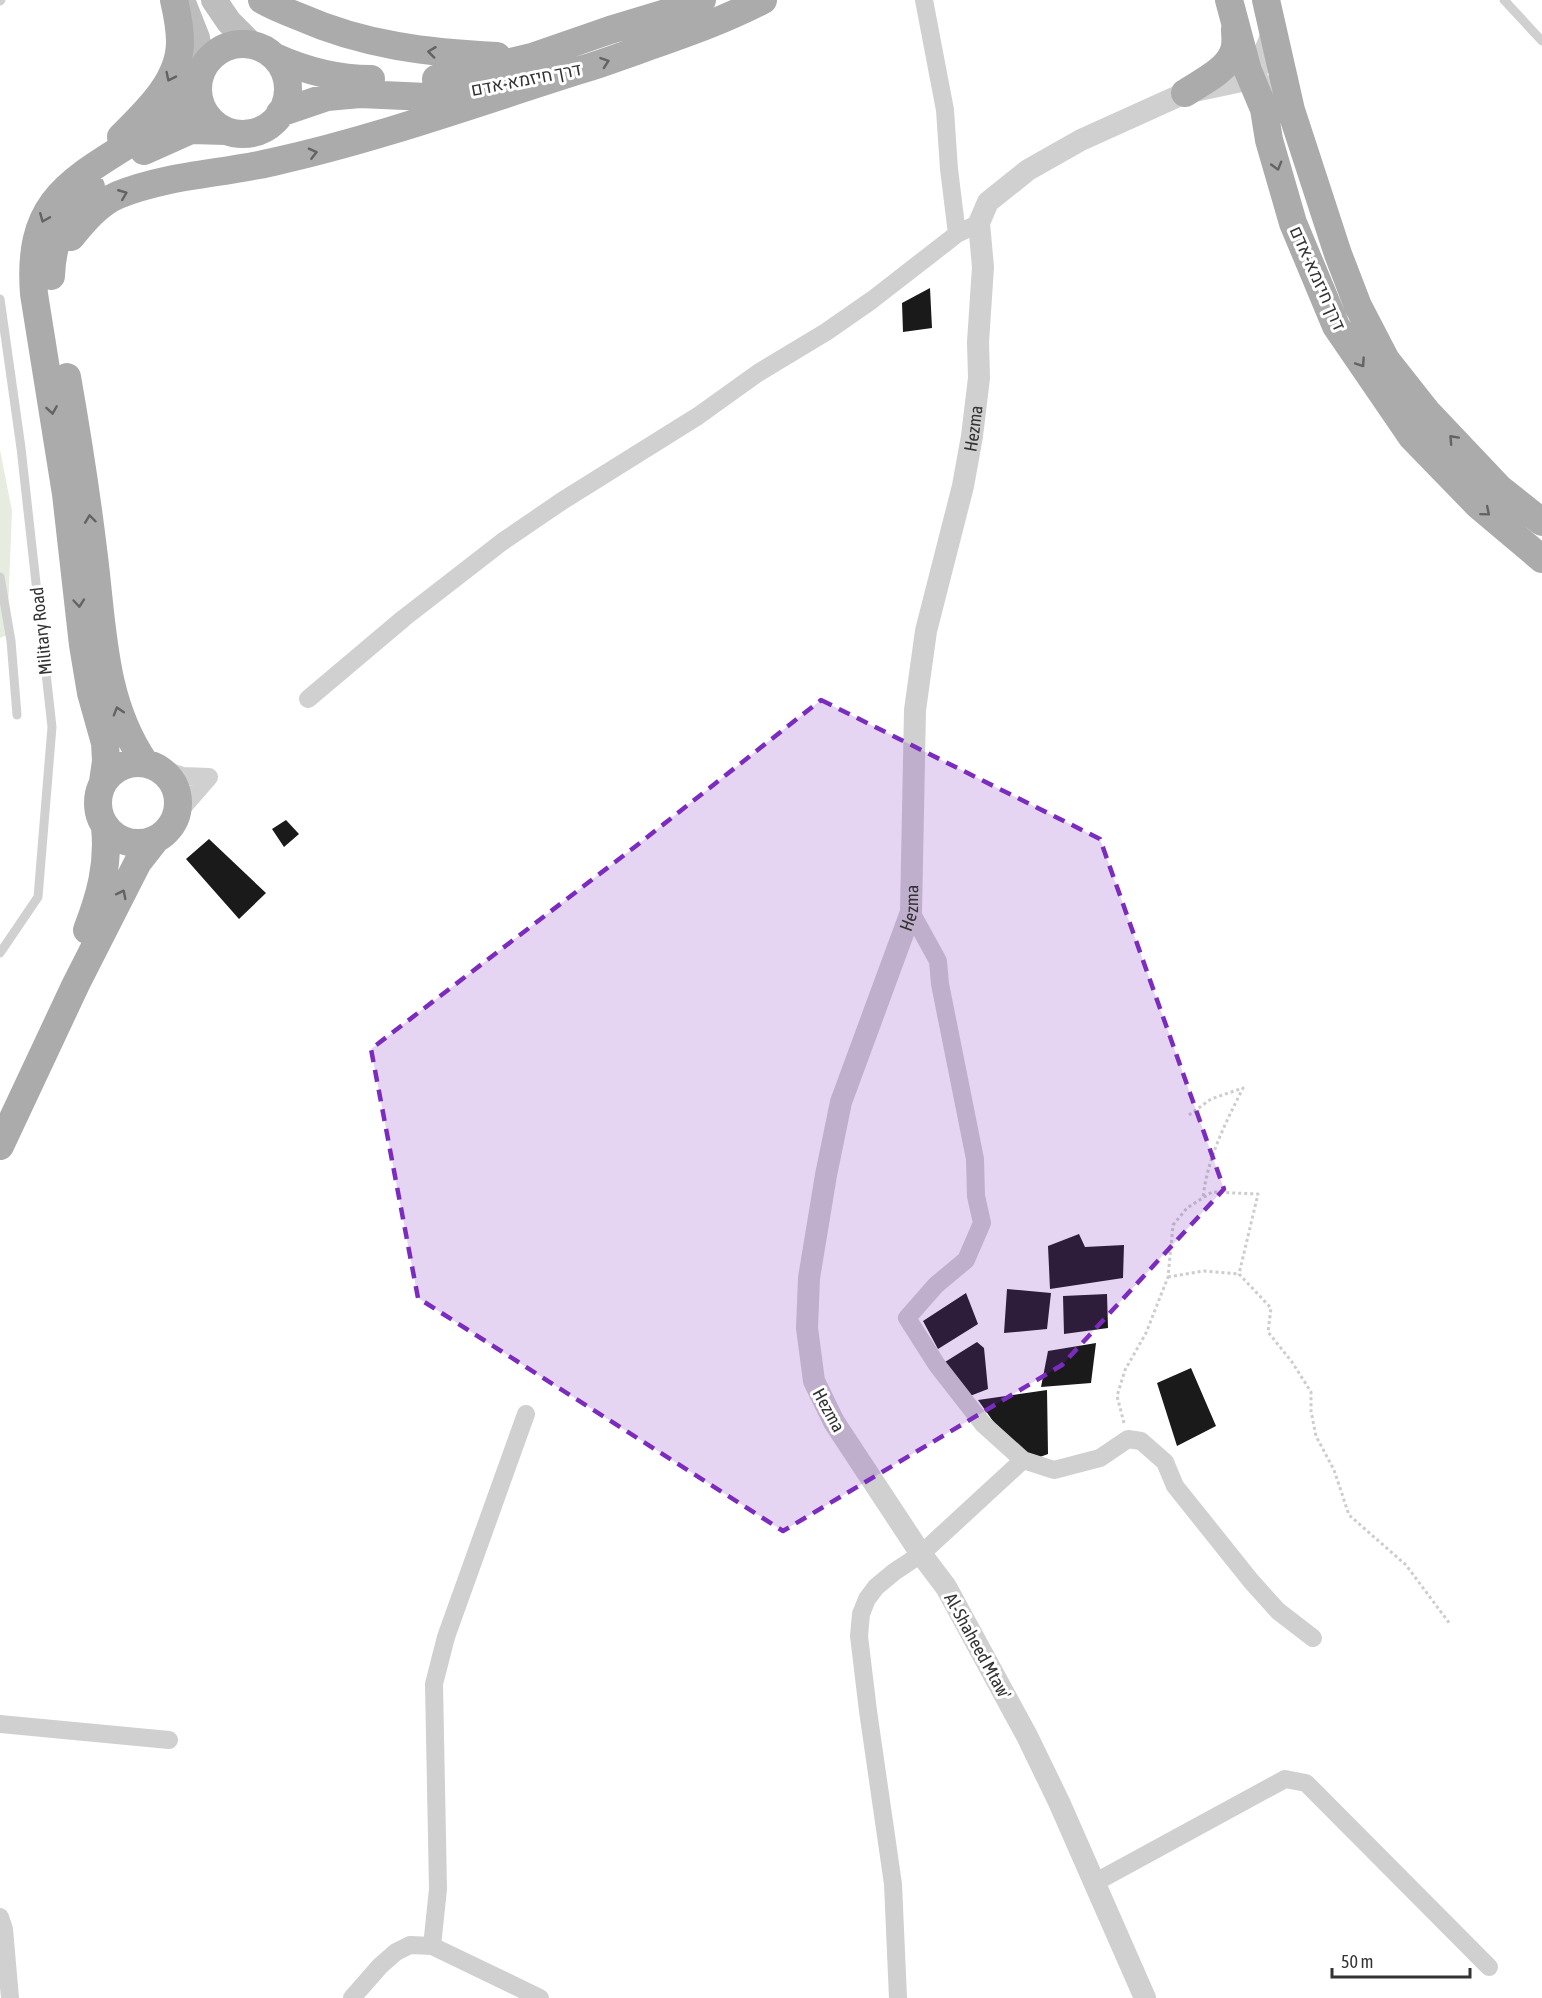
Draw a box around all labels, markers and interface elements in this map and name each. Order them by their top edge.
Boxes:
one-way arrow [427,46,436,59]
one-way arrow [599,56,610,69]
street label: דרך חיזמא-אדם [469,58,583,100]
one-way arrow [165,71,177,82]
one-way arrow [307,147,317,160]
one-way arrow [1269,161,1282,171]
one-way arrow [117,188,127,201]
one-way arrow [38,212,51,223]
street label: דרך חיזמא-אדם [1286,223,1350,333]
one-way arrow [1354,356,1365,367]
street label: Hezma [959,404,986,453]
one-way arrow [46,405,58,415]
one-way arrow [1450,436,1461,447]
one-way arrow [1479,505,1490,516]
one-way arrow [84,514,96,523]
street label: Military Road [26,586,56,676]
one-way arrow [72,598,85,608]
one-way arrow [113,706,125,717]
street label: Hezma [894,885,922,934]
one-way arrow [115,889,127,900]
street label: Hezma [809,1385,849,1435]
street label: Al-Shaheed Mtaw' [940,1589,1016,1703]
scale bar [1332,1941,1470,1979]
text: 50 m [1341,1951,1373,1972]

